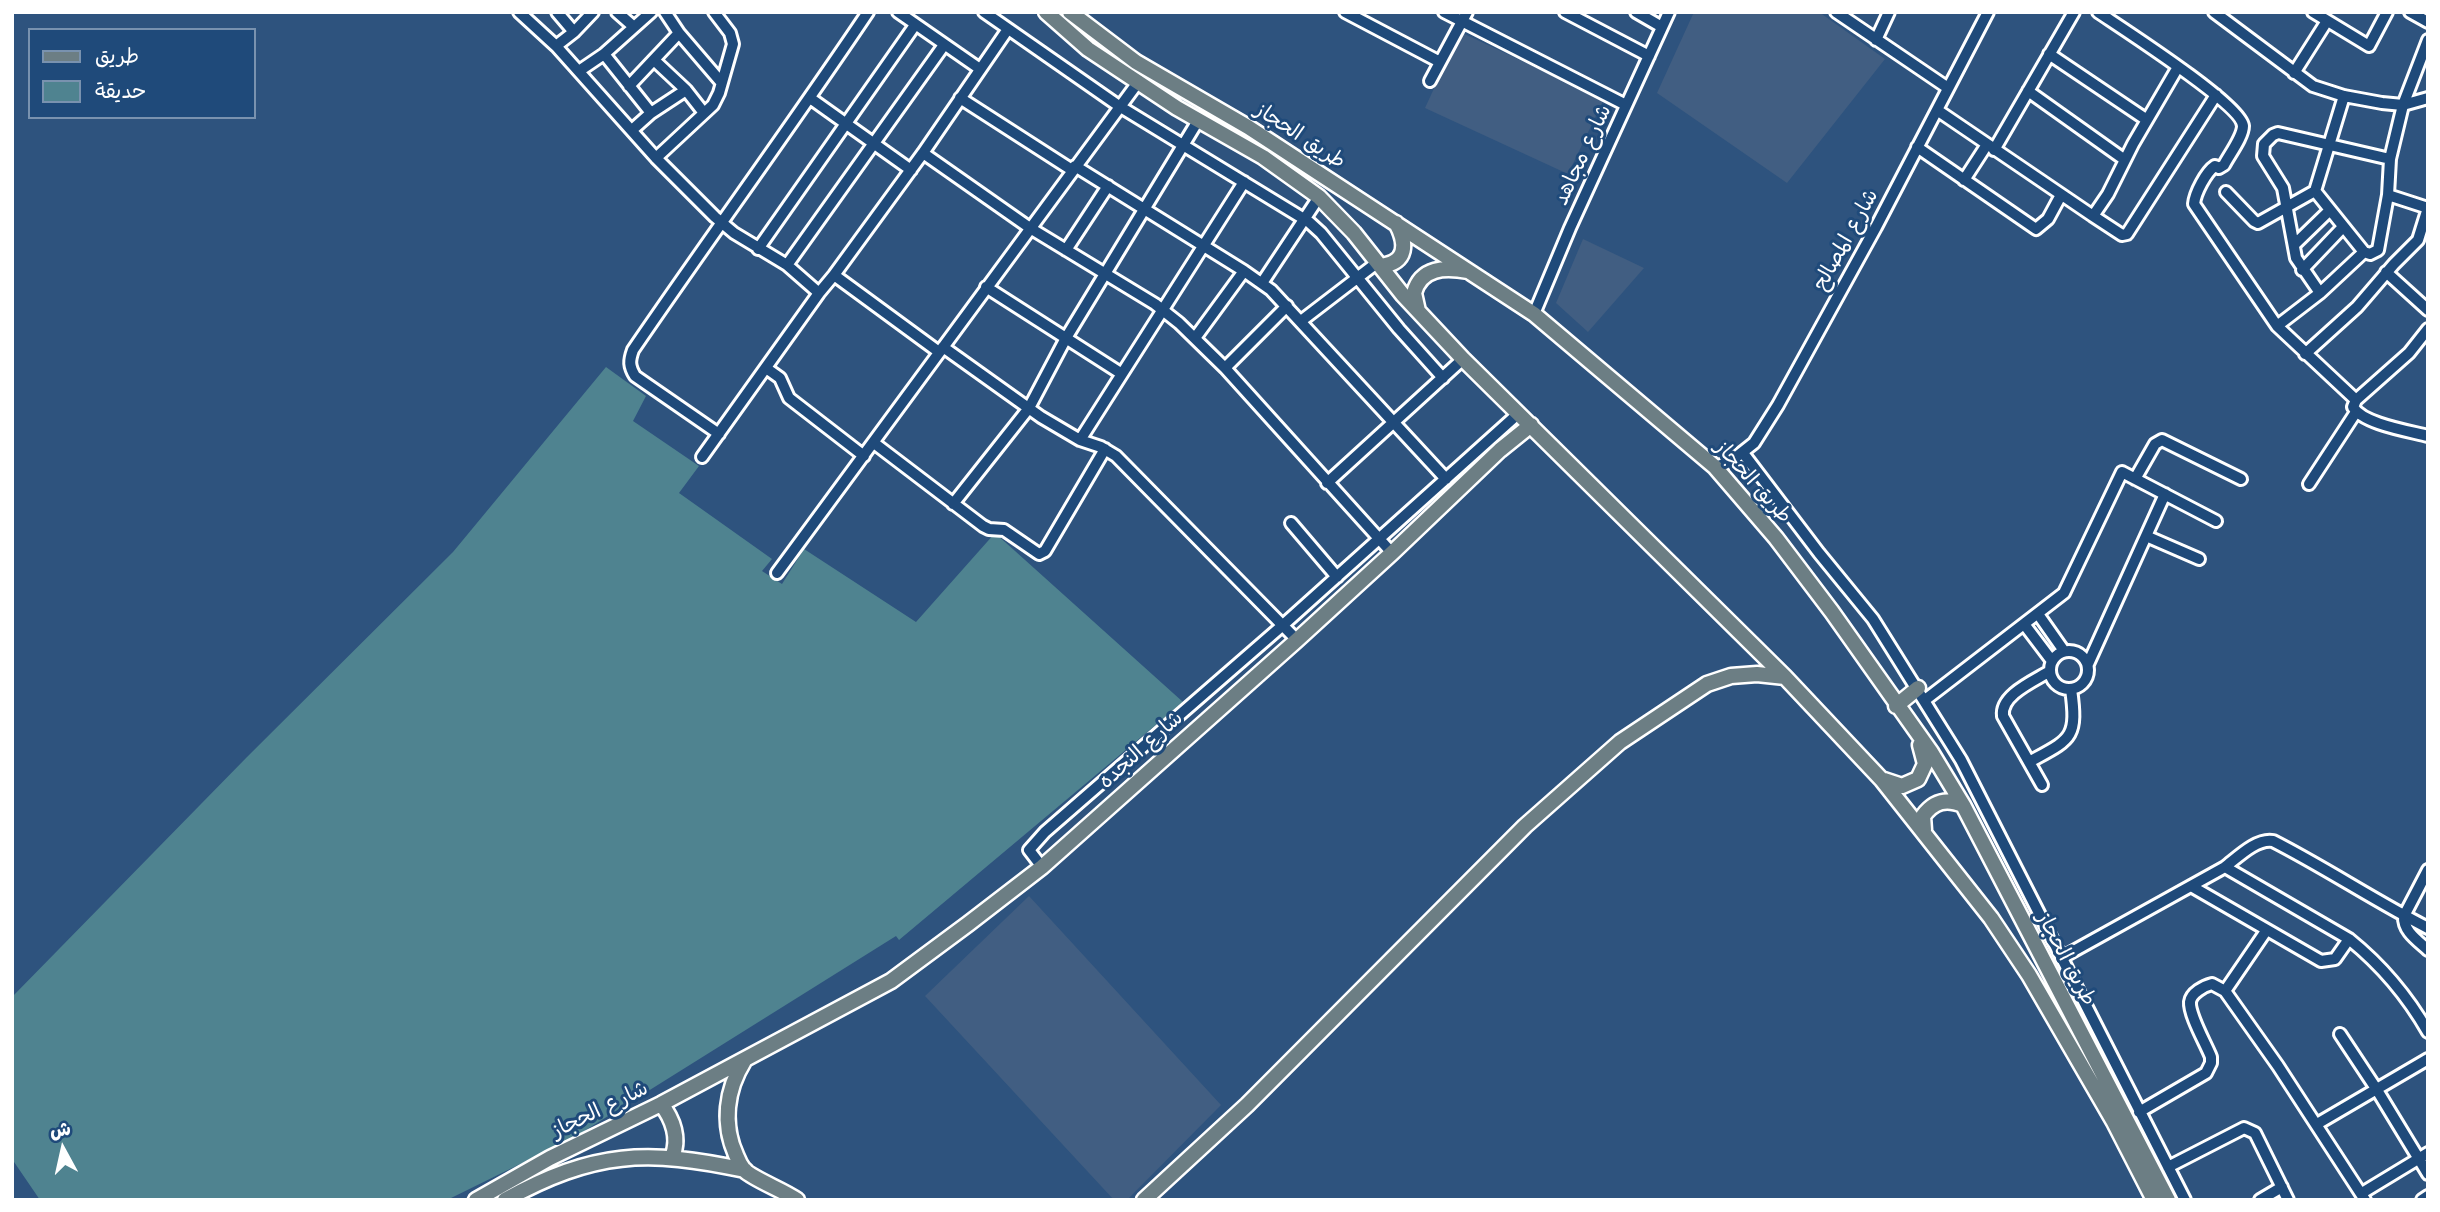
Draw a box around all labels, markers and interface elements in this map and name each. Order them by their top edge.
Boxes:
legend [28,28,256,119]
text: طريق [95,38,139,70]
text: حديقة [95,73,146,105]
street label: طريق الحجاز [1250,97,1350,175]
street label: شارع مجاهد [1549,101,1617,209]
street label: شارع المصالح [1808,185,1884,295]
street label: طريق الحجاز [1709,435,1797,529]
street label: شارع النجده [1094,706,1188,794]
street label: طريق الحجاز [2031,908,2101,1010]
street label: شارع الحجاز [548,1076,652,1144]
text: ش [48,1113,72,1144]
north arrow [28,1114,98,1184]

